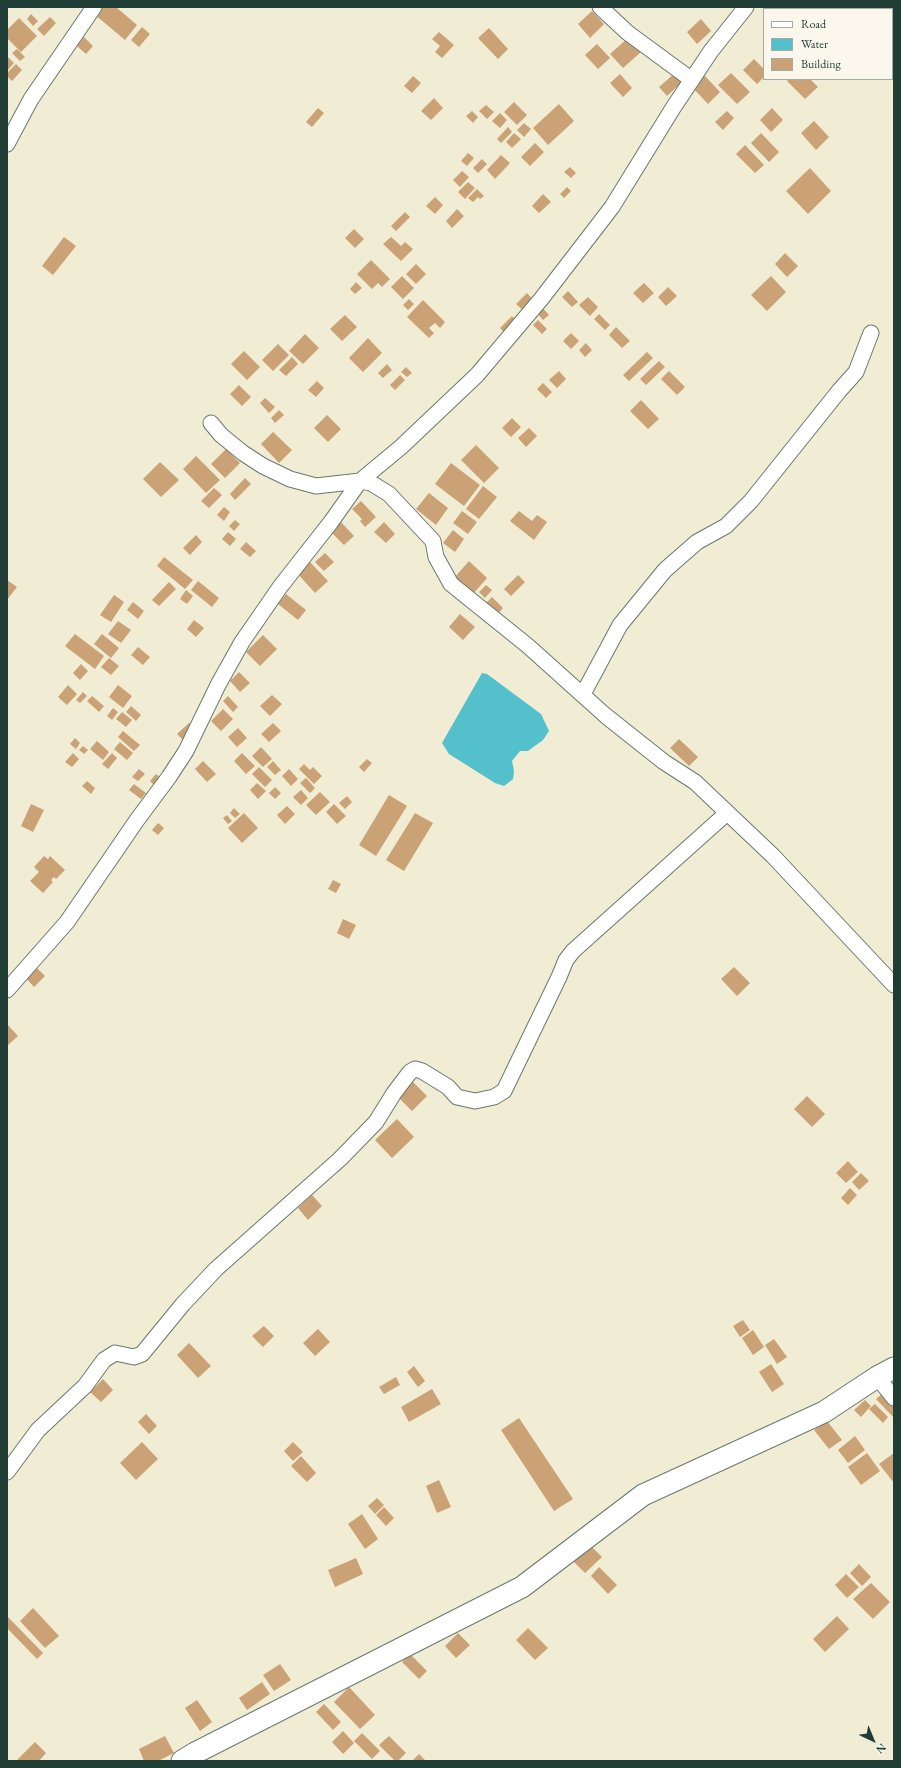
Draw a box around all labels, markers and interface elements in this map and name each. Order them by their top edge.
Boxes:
legend [763,8,893,80]
text: Road [801,16,826,32]
text: Water [801,36,828,52]
text: Building [801,56,841,72]
north arrow [853,1720,893,1760]
text: N [873,1741,889,1757]

